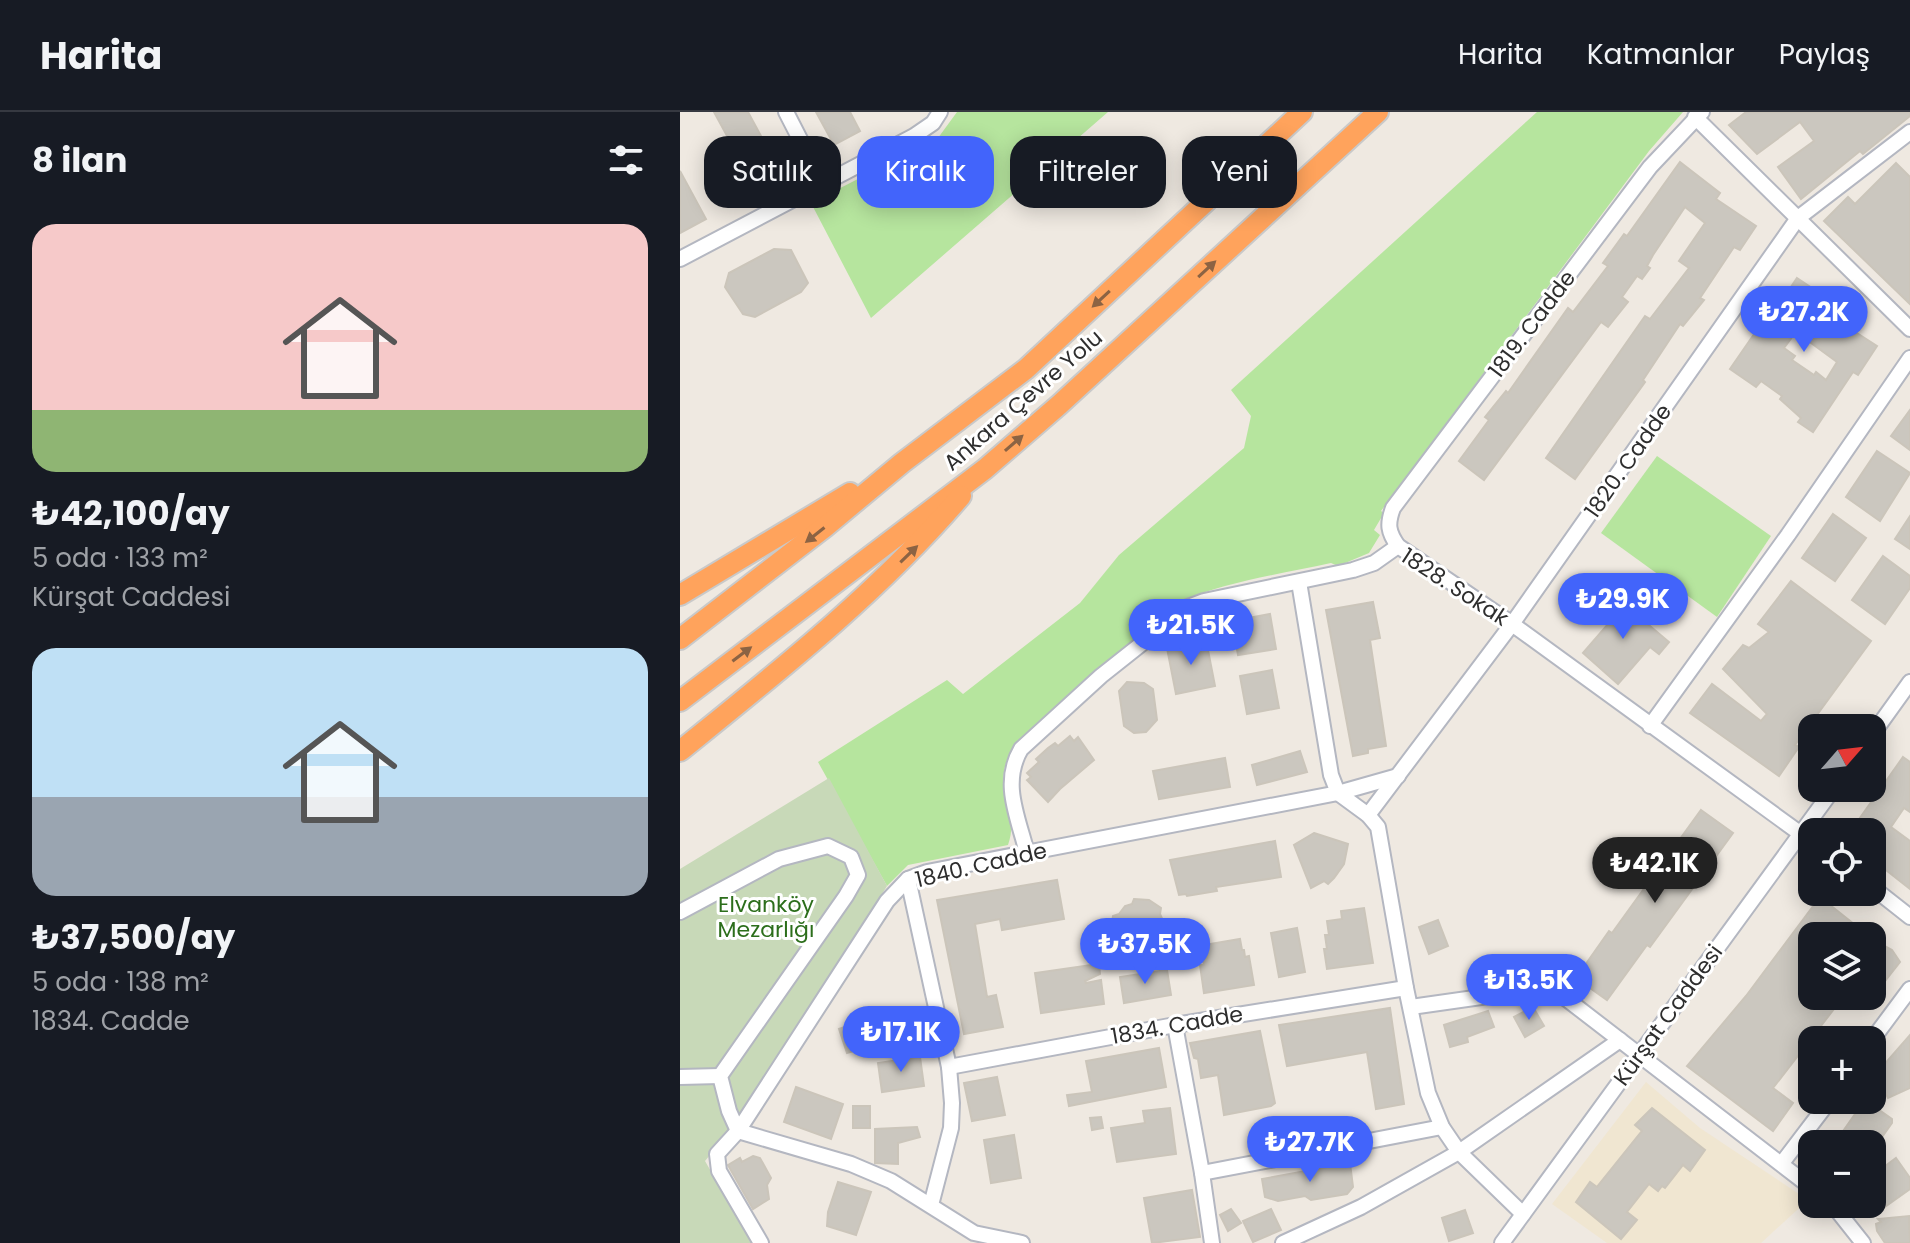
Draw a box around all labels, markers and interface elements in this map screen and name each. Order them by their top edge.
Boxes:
text: Harita [40,29,162,82]
text: Harita [1458,35,1543,74]
text: Katmanlar [1587,35,1735,74]
text: Paylaş [1779,35,1870,74]
text: 8 ilan [32,136,127,184]
chip: Satılık [704,136,841,208]
chip: Kiralık [857,136,994,208]
chip: Filtreler [1010,136,1166,208]
chip: Yeni [1182,136,1297,208]
icon: filters [604,138,648,182]
one-way arrow [1197,261,1216,279]
street label: 1819. Cadde [1481,264,1583,384]
icon: home [268,276,412,420]
pin: ₺27.2K [1739,286,1869,354]
one-way arrow [1092,289,1111,307]
text: ₺27.2K [1759,294,1849,330]
street label: Ankara Çevre Yolu [937,322,1109,478]
street label: 1820. Cadde [1577,398,1679,524]
one-way arrow [1004,435,1024,453]
text: ₺42,100/ay [32,489,230,537]
one-way arrow [805,527,825,543]
text: 5 oda · 133 m² [32,540,208,576]
street label: 1828. Sokak [1395,541,1515,634]
one-way arrow [899,546,918,564]
pin: ₺29.9K [1558,573,1688,641]
text: Kürşat Caddesi [32,579,230,615]
text: ₺29.9K [1576,581,1670,617]
pin: ₺21.5K [1126,599,1256,667]
text: ₺21.5K [1147,607,1235,643]
one-way arrow [732,647,753,663]
icon: home [268,700,412,844]
north arrow [1798,714,1886,802]
map controls [1798,714,1886,1218]
button: locate [1798,818,1886,906]
street label: 1840. Cadde [912,835,1050,895]
pin: ₺42.1K [1590,837,1720,905]
text: ₺42.1K [1610,845,1700,881]
park label: Elvanköy Mezarlığı [718,889,815,945]
text: ₺37,500/ay [32,913,235,961]
pin: ₺37.5K [1080,918,1210,986]
button: layers [1798,922,1886,1010]
text: ₺37.5K [1098,926,1192,962]
street label: Kürşat Caddesi [1606,938,1730,1092]
pin: ₺13.5K [1464,954,1594,1022]
text: ₺13.5K [1484,962,1574,998]
text: 5 oda · 138 m² [32,964,209,1000]
street label: 1834. Cadde [1109,998,1245,1052]
text: 1834. Cadde [32,1003,190,1039]
pin: ₺17.1K [836,1006,966,1074]
text: ₺17.1K [861,1014,941,1050]
button: + [1798,1026,1886,1114]
pin: ₺27.7K [1245,1116,1375,1184]
text: ₺27.7K [1265,1124,1355,1160]
button: − [1798,1130,1886,1218]

